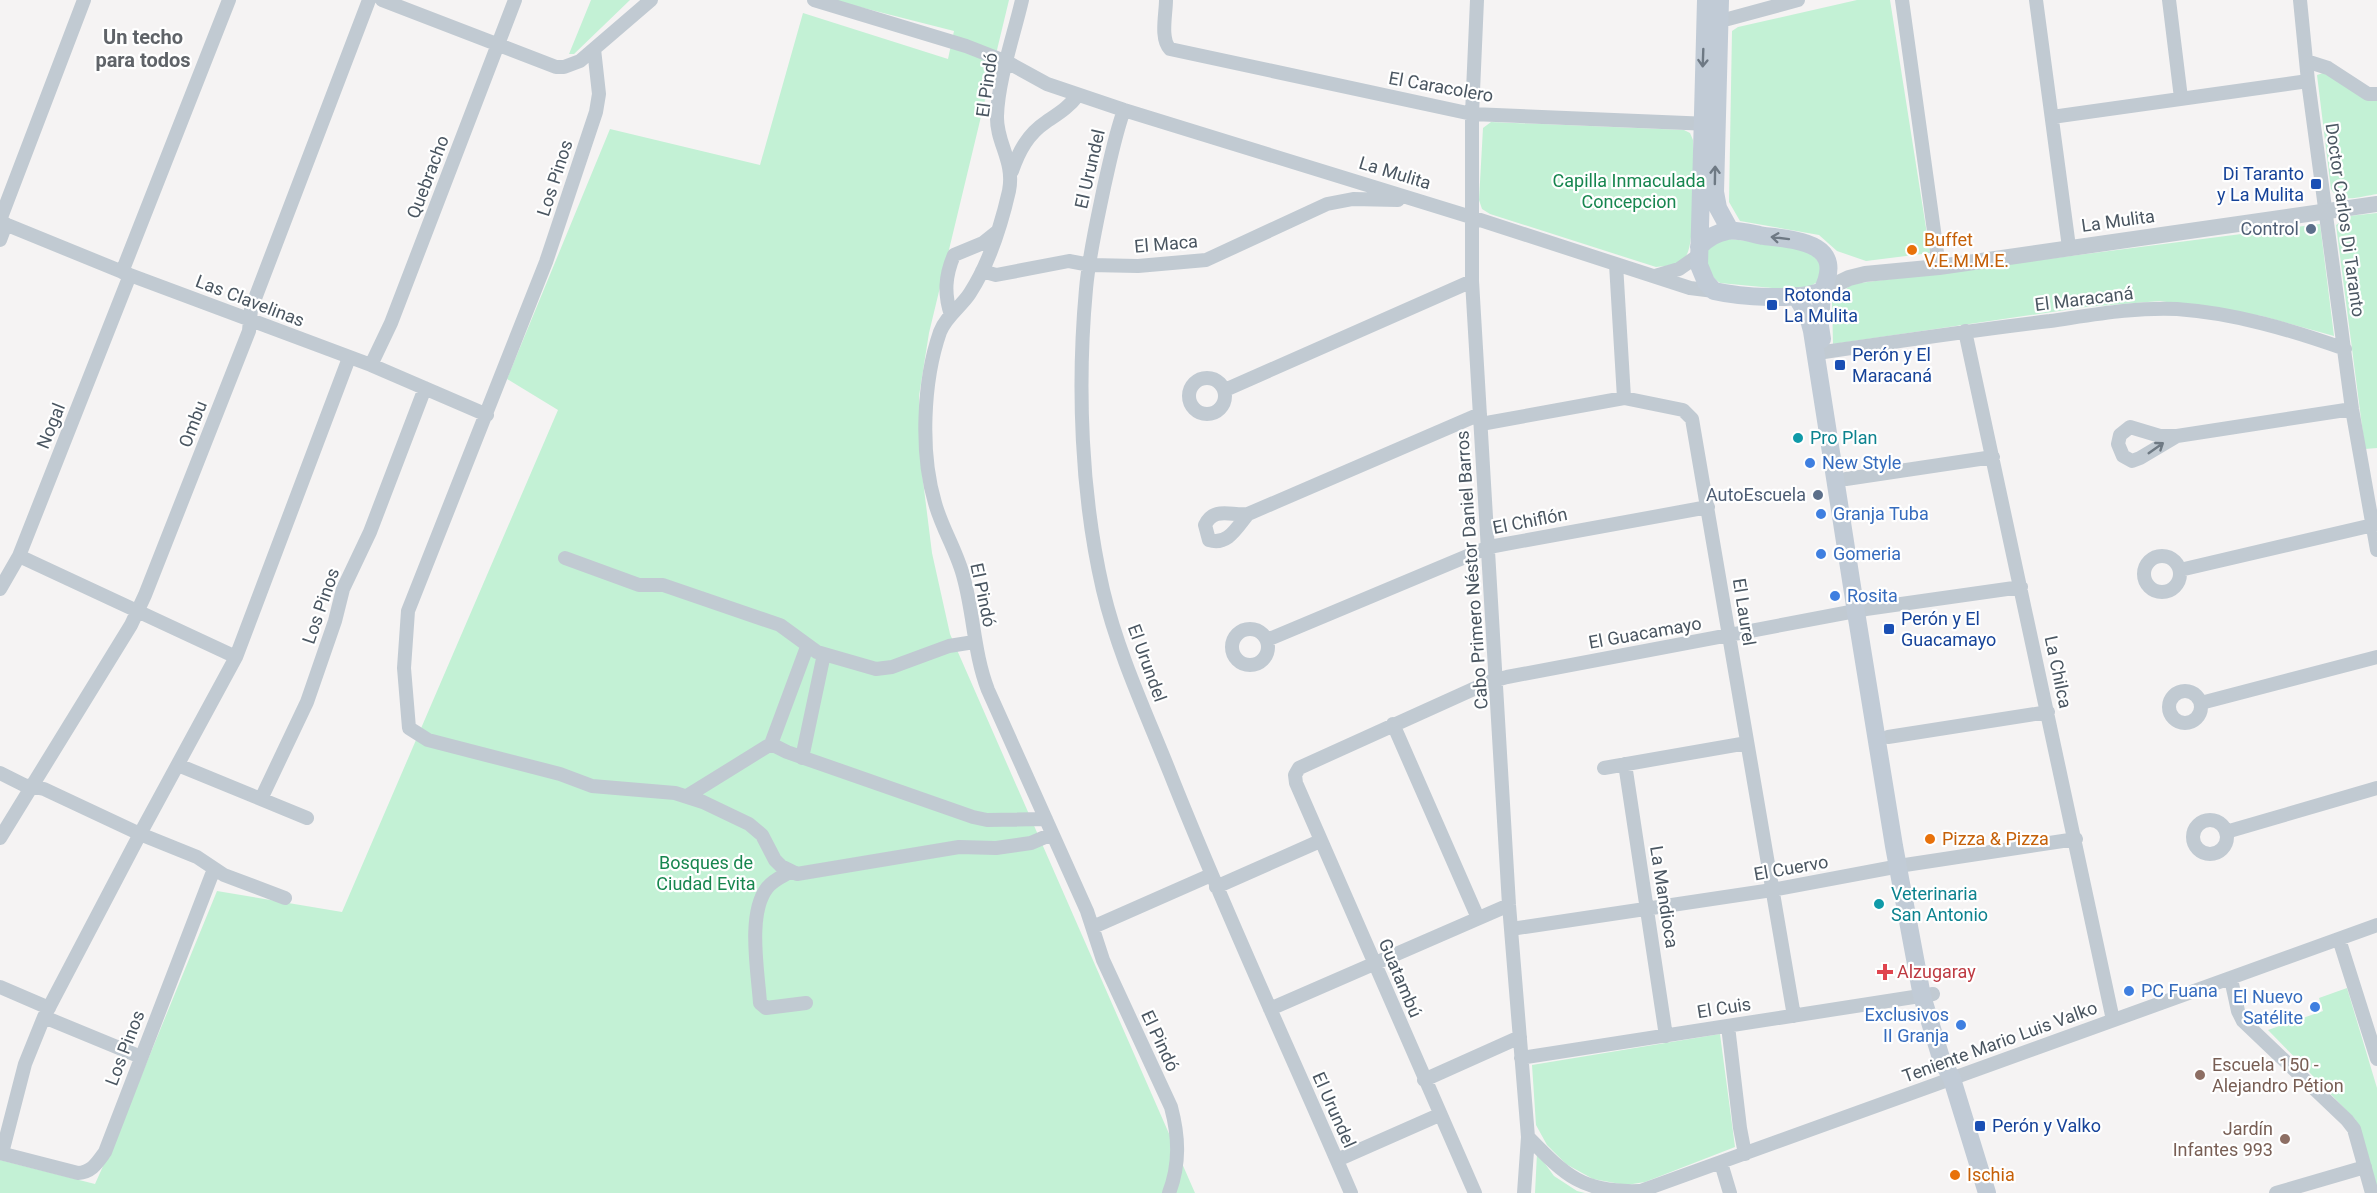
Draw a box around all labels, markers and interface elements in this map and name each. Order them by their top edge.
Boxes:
district label: Un techo para todos [95,25,191,72]
one-way arrow [1698,48,1709,68]
street label: El Pindó [972,51,1001,119]
street label: El Caracolero [1387,67,1495,106]
street label: Doctor Carlos Di Taranto [2322,122,2369,318]
street label: El Urundel [1070,127,1109,211]
street label: Quebracho [402,132,453,221]
street label: Los Pinos [532,137,577,219]
street label: La Mulita [1357,152,1434,193]
place label: Di Taranto y La Mulita [2217,163,2304,205]
one-way arrow [1709,165,1721,185]
park label: Capilla Inmaculada Concepcion [1553,170,1705,212]
marker: Di Taranto y La Mulita [2309,177,2323,191]
street label: La Mulita [2080,205,2156,236]
place label: Control [2241,218,2299,239]
marker: Control [2304,222,2318,236]
place label: Buffet V.E.M.M.E. [1924,229,2009,271]
street label: El Maca [1133,230,1199,257]
one-way arrow [1771,232,1790,243]
marker: Buffet V.E.M.M.E. [1905,243,1919,257]
street label: Las Clavelinas [193,270,308,331]
street label: El Maracaná [2033,282,2134,315]
place label: Rotonda La Mulita [1784,284,1858,326]
marker: Rotonda La Mulita [1765,298,1779,312]
place label: Perón y El Maracaná [1852,344,1932,386]
marker: Perón y El Maracaná [1833,358,1847,372]
street label: Ombu [174,398,211,450]
street label: Nogal [32,400,69,452]
place label: Pro Plan [1810,427,1877,448]
street label: Cabo Primero Néstor Daniel Barros [1451,430,1492,710]
marker: Pro Plan [1791,431,1805,445]
one-way arrow [2148,442,2164,454]
place label: New Style [1822,452,1901,473]
marker: New Style [1803,456,1817,470]
place label: AutoEscuela [1706,484,1806,505]
marker: AutoEscuela [1811,488,1825,502]
street label: El Chiflón [1491,503,1569,538]
place label: Granja Tuba [1833,503,1929,524]
marker: Granja Tuba [1814,507,1828,521]
place label: Gomeria [1833,543,1901,564]
marker: Gomeria [1814,547,1828,561]
street label: El Pindó [966,561,1001,629]
street label: Los Pinos [298,565,343,647]
street label: El Laurel [1729,577,1760,647]
place label: Rosita [1847,585,1898,606]
marker: Rosita [1828,589,1842,603]
place label: Perón y El Guacamayo [1901,608,1996,650]
street label: El Guacamayo [1587,612,1703,653]
street label: El Urundel [1124,621,1171,704]
marker: Perón y El Guacamayo [1882,622,1896,636]
street label: La Chilca [2041,634,2076,710]
place label: Pizza & Pizza [1942,828,2049,849]
marker: Pizza & Pizza [1923,832,1937,846]
street label: La Mandioca [1646,844,1683,950]
street label: El Cuervo [1752,851,1830,884]
park label: Bosques de Ciudad Evita [656,852,756,894]
place label: Veterinaria San Antonio [1891,883,1988,925]
marker: Veterinaria San Antonio [1872,897,1886,911]
street label: Guatambú [1374,935,1426,1020]
place label: Alzugaray [1897,961,1976,982]
marker: Alzugaray [1878,965,1892,979]
place label: PC Fuana [2141,980,2218,1001]
marker: PC Fuana [2122,984,2136,998]
place label: El Nuevo Satélite [2233,986,2303,1028]
street label: El Cuis [1695,993,1752,1022]
street label: Teniente Mario Luis Valko [1900,996,2100,1087]
marker: El Nuevo Satélite [2308,1000,2322,1014]
place label: Exclusivos II Granja [1864,1004,1949,1046]
street label: Los Pinos [101,1007,148,1088]
street label: El Pindó [1137,1007,1184,1075]
marker: Exclusivos II Granja [1954,1018,1968,1032]
place label: Escuela 150 - Alejandro Pétion [2212,1054,2344,1096]
marker: Escuela 150 - Alejandro Pétion [2193,1068,2207,1082]
street label: El Urundel [1308,1069,1360,1151]
place label: Perón y Valko [1992,1115,2101,1136]
place label: Jardín Infantes 993 [2173,1118,2273,1160]
marker: Perón y Valko [1973,1119,1987,1133]
marker: Jardín Infantes 993 [2278,1132,2292,1146]
place label: Ischia [1967,1164,2015,1185]
marker: Ischia [1948,1168,1962,1182]

